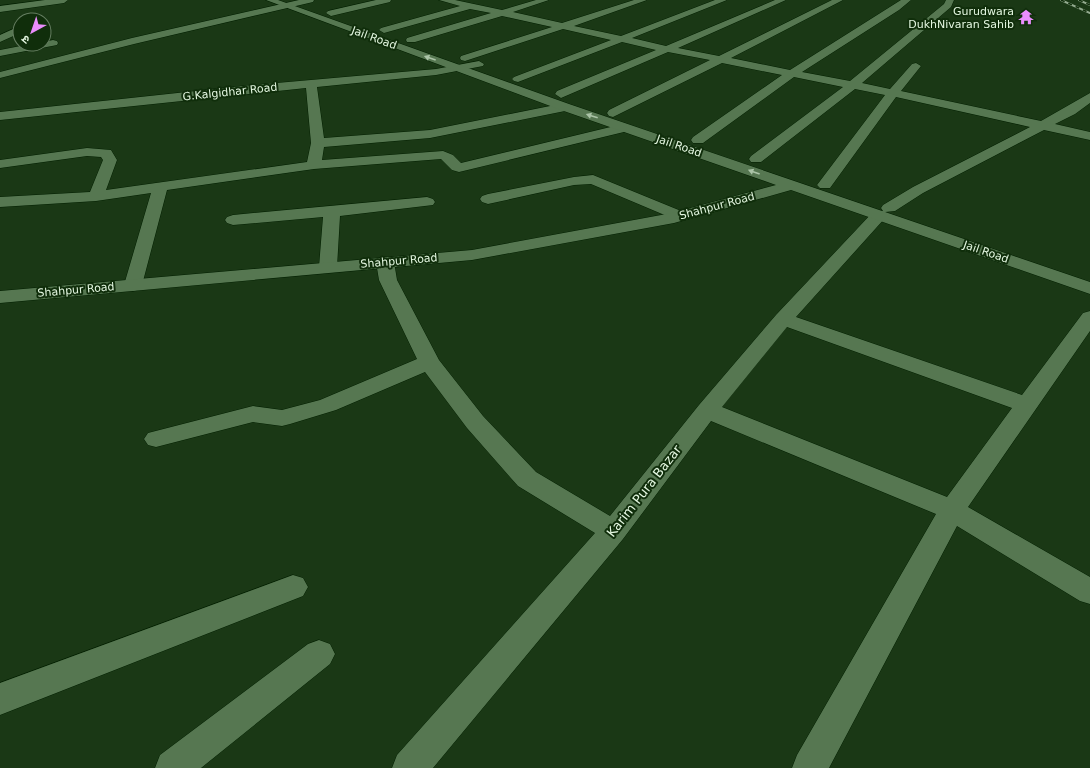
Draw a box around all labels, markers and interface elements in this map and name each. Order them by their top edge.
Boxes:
place label: Gurudwara DukhNivaran Sahib [908,5,1014,31]
temple icon: Gurudwara DukhNivaran Sahib [1017,8,1035,26]
north arrow [12,12,52,52]
street label: Jail Road [349,23,398,52]
text: उ [19,32,33,46]
one-way arrow [424,54,436,60]
street label: G.Kalgidhar Road [182,81,278,103]
one-way arrow [586,113,598,119]
street label: Jail Road [654,132,703,160]
one-way arrow [748,169,760,175]
street label: Shahpur Road [678,190,756,222]
street label: Jail Road [961,238,1010,266]
street label: Shahpur Road [360,251,438,271]
street label: Shahpur Road [37,280,115,300]
street label: Karim Pura Bazar [604,442,685,540]

